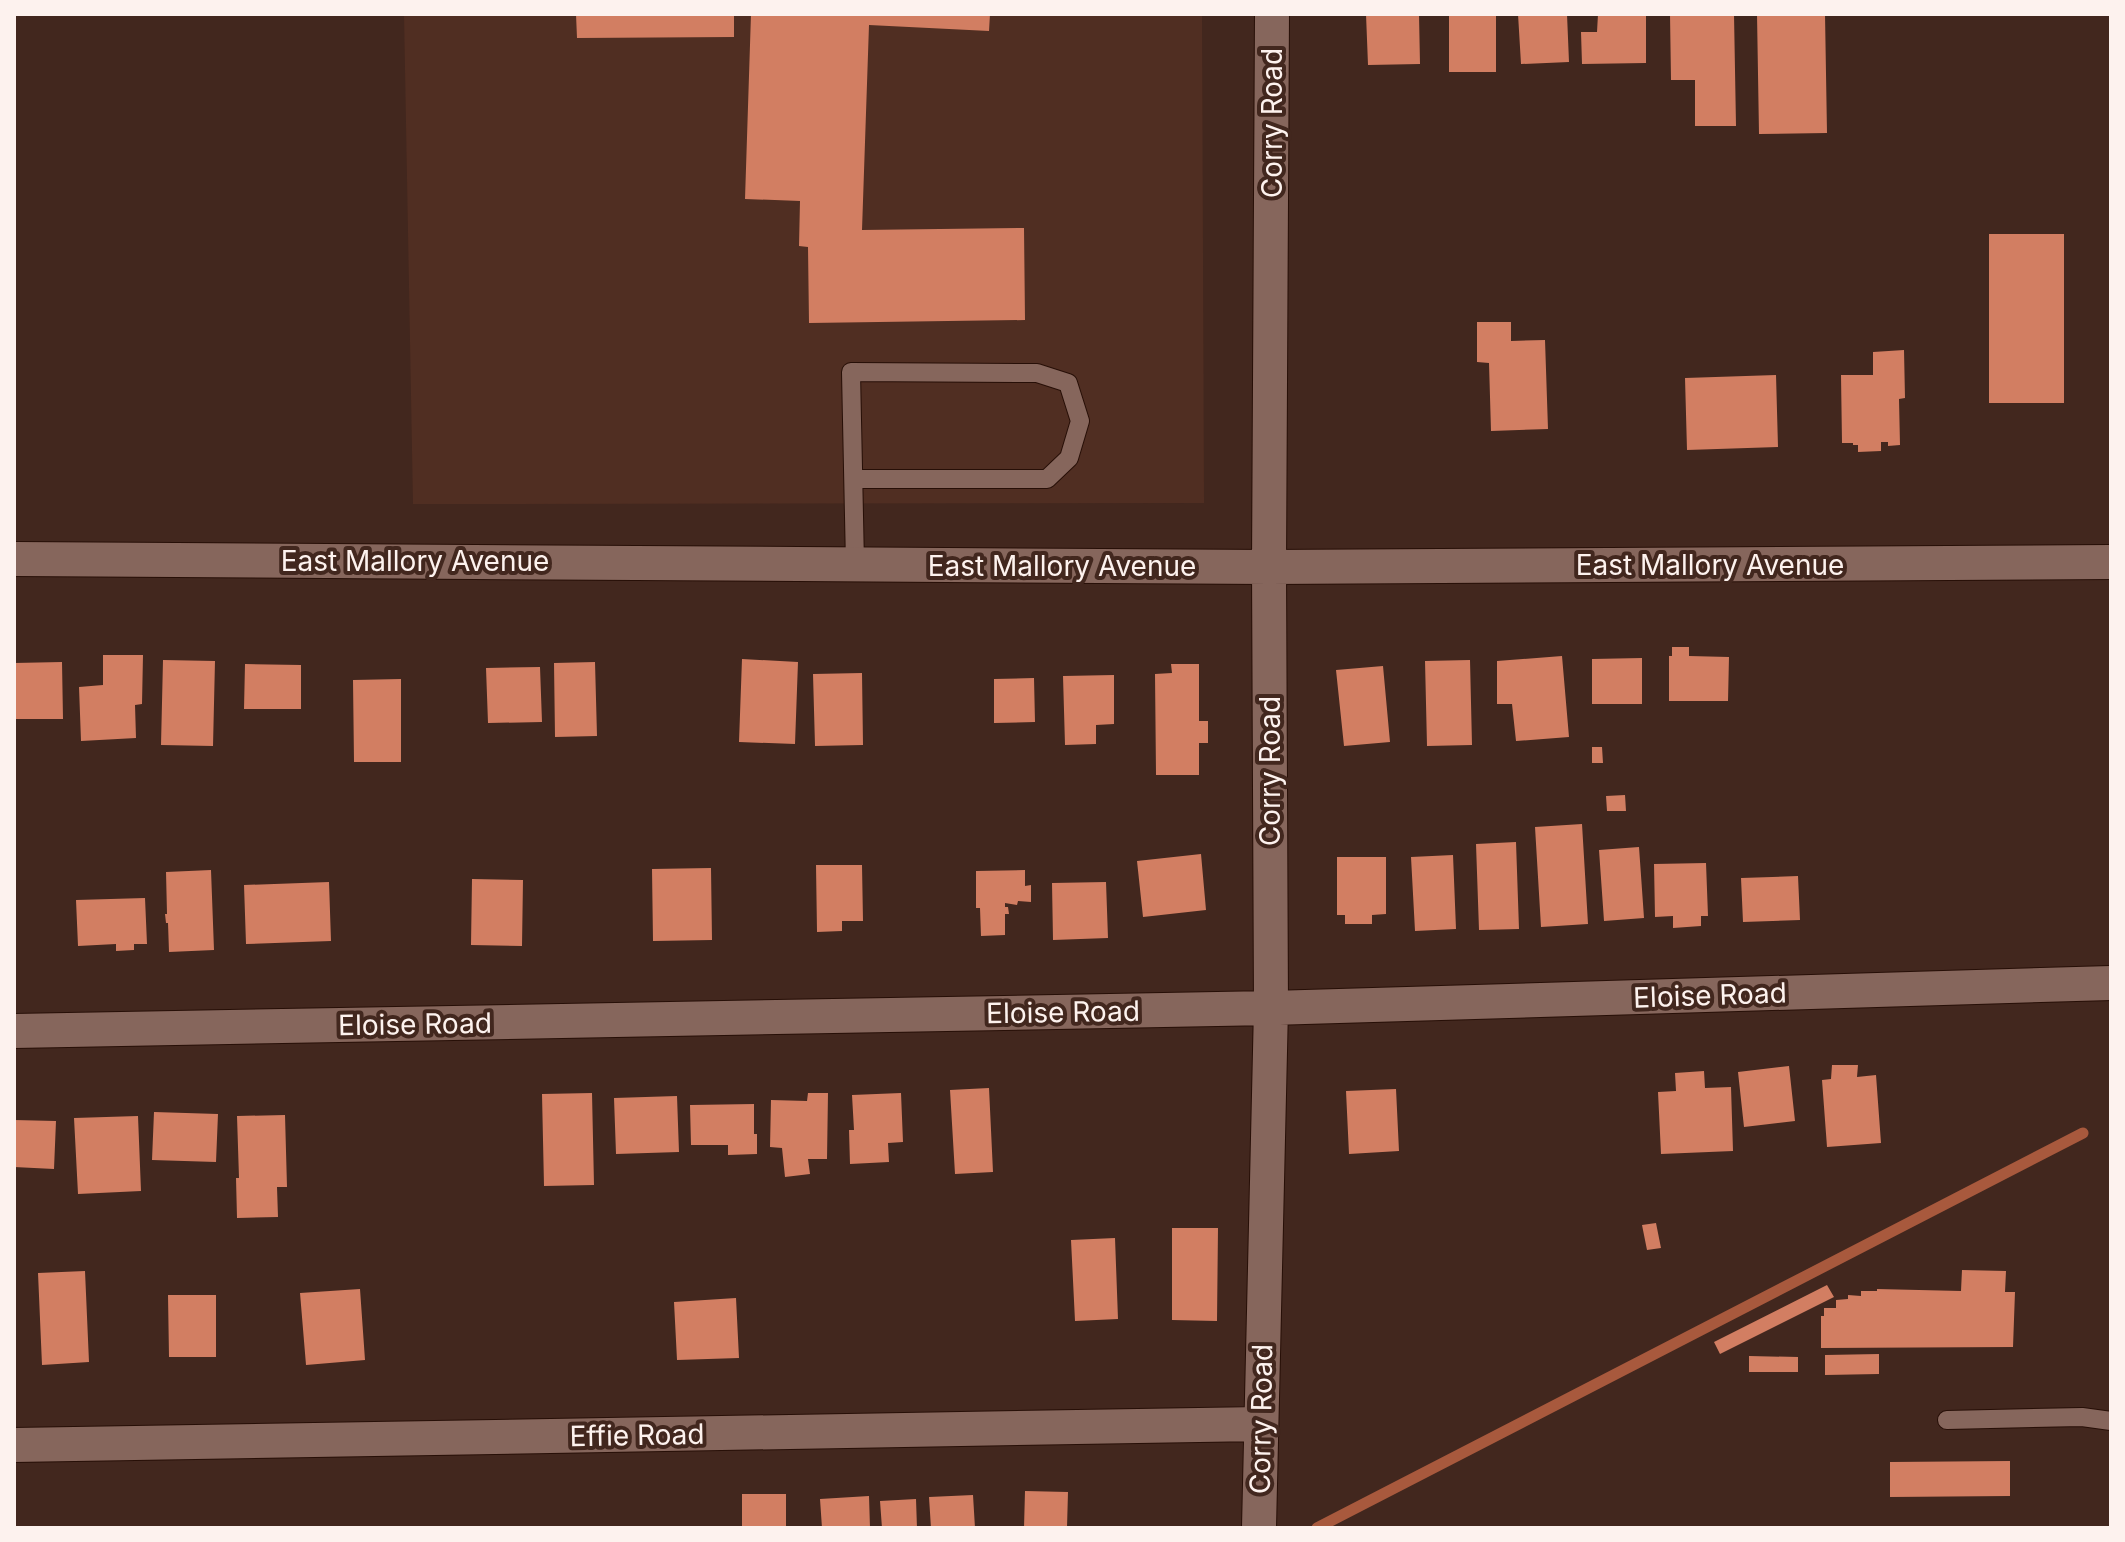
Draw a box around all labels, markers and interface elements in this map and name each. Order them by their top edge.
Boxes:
street label: Corry Road [1255,48,1289,198]
street label: East Mallory Avenue [281,544,549,578]
street label: East Mallory Avenue [1576,548,1844,582]
street label: East Mallory Avenue [928,549,1196,583]
street label: Corry Road [1253,696,1287,846]
street label: Eloise Road [1633,975,1787,1015]
street label: Eloise Road [986,994,1140,1030]
street label: Eloise Road [338,1006,492,1042]
street label: Corry Road [1243,1344,1279,1494]
street label: Effie Road [569,1417,705,1453]

